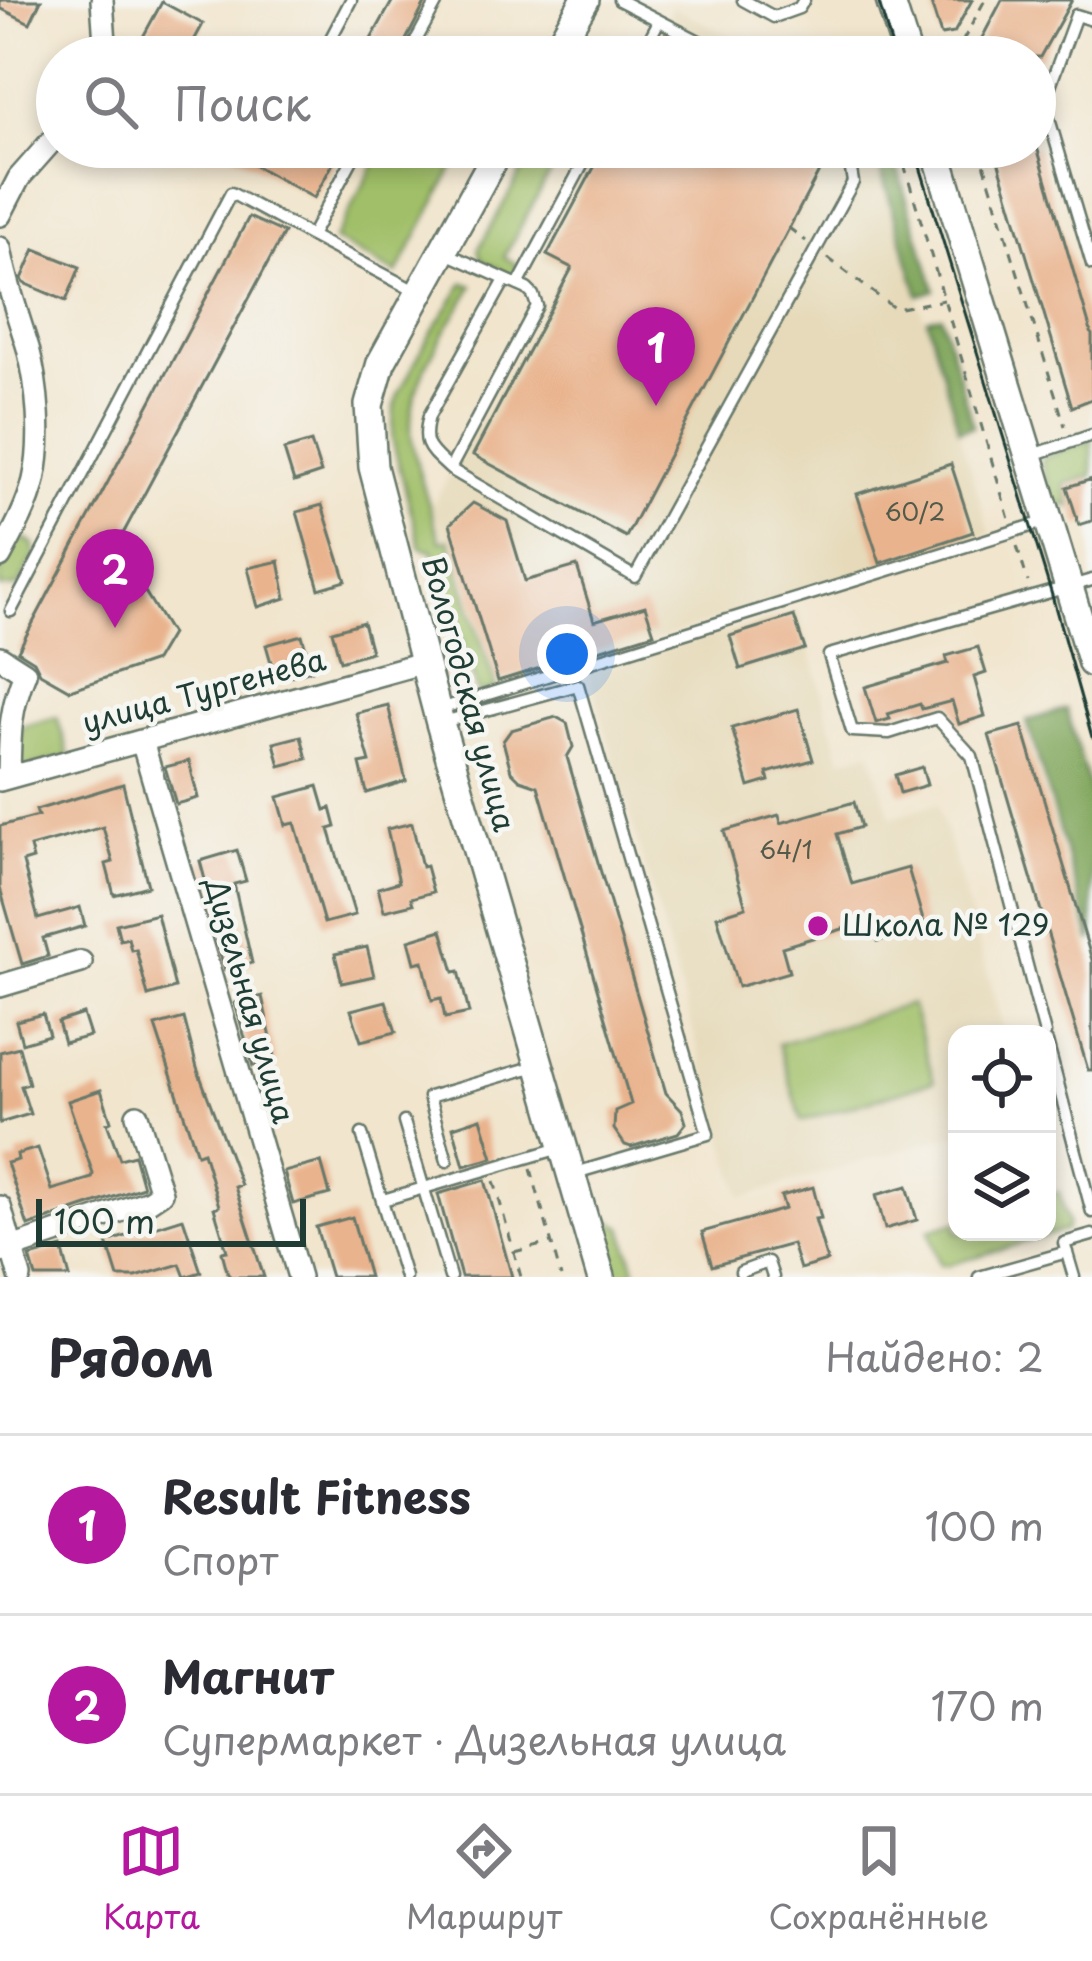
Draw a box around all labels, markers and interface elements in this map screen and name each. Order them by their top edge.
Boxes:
search box [36,36,1056,168]
text: Поиск [174,68,311,136]
icon: search [78,69,144,135]
pin: 1 [617,307,695,406]
house number: 60/2 [885,493,945,529]
pin: 2 [76,529,154,628]
street label: Вологодская улица [412,551,529,836]
your location [537,624,597,684]
street label: улица Тургенева [77,635,330,744]
house number: 64/1 [759,831,813,867]
street label: Дизельная улица [195,871,308,1128]
place label: Школа № 129 [842,901,1049,946]
marker: Школа № 129 [805,913,831,939]
map controls [948,1025,1056,1241]
button: locate [948,1025,1056,1133]
button: layers [948,1133,1056,1241]
scale bar [36,1193,306,1246]
text: 100 m [54,1195,155,1245]
text: Рядом [48,1317,214,1394]
text: Найдено: 2 [825,1326,1044,1385]
text: Result Fitness [162,1461,471,1529]
text: 1 [78,1495,96,1554]
text: 100 m [925,1495,1044,1554]
text: Спорт [162,1529,278,1588]
text: Магнит [162,1641,333,1709]
text: 2 [73,1675,101,1734]
text: 170 m [931,1675,1044,1734]
text: Супермаркет · Дизельная улица [162,1709,786,1768]
tab: Карта [103,1818,200,1940]
tab: Маршрут [406,1818,562,1940]
tab: Сохранённые [768,1818,989,1940]

